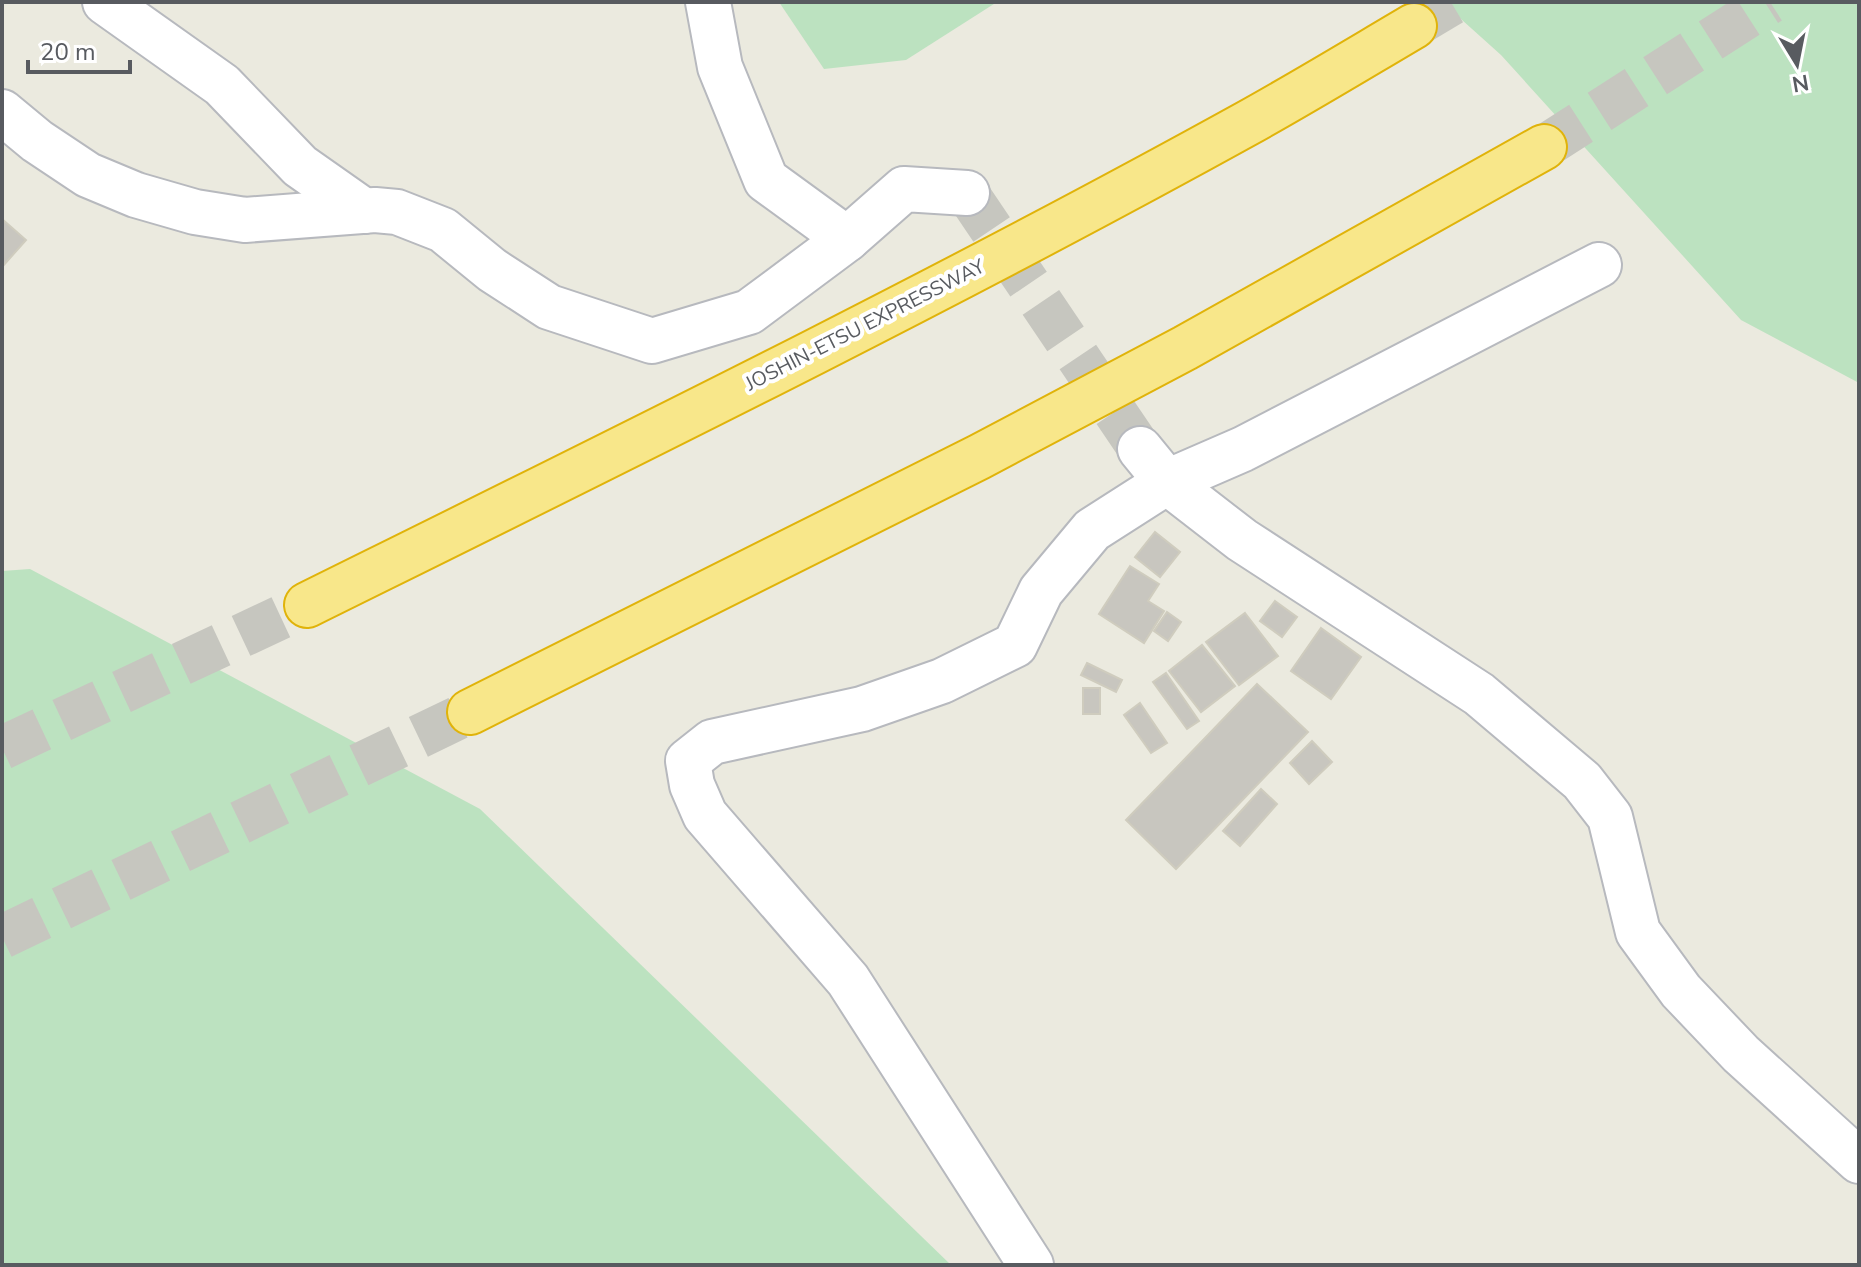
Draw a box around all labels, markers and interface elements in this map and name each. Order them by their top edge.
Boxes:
scale bar [28,24,130,74]
north arrow [1757,24,1837,104]
text: 20 m [40,36,96,68]
text: N [1790,67,1811,99]
street label: JOSHIN-ETSU EXPRESSWAY [740,252,990,398]

